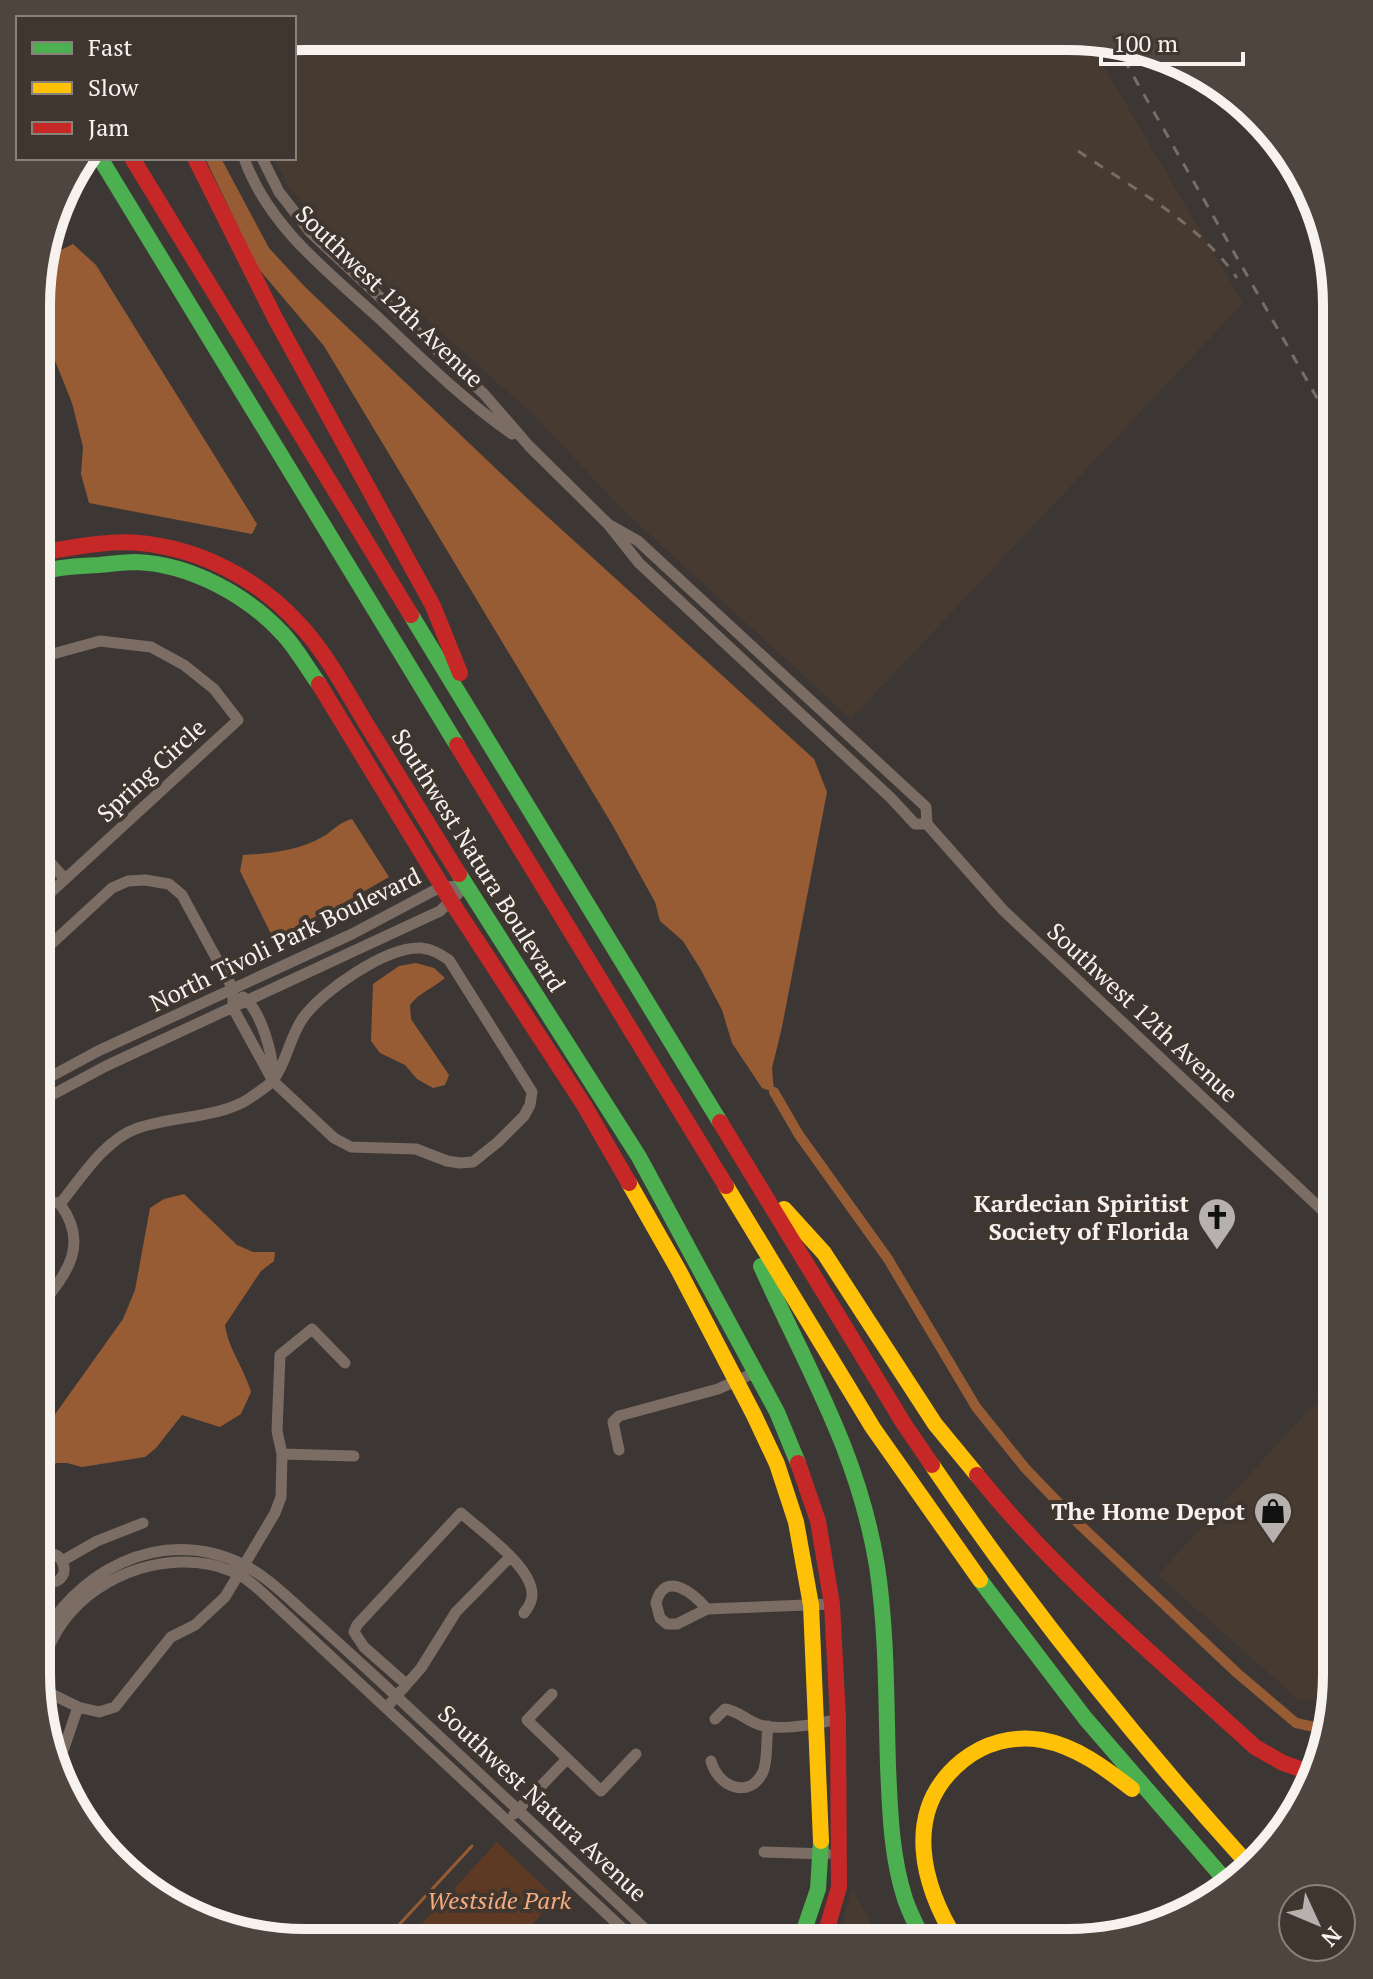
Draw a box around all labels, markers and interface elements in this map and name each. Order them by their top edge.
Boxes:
legend [16,16,296,160]
scale bar [1101,16,1243,66]
text: 100 m [1113,27,1178,59]
text: Fast [88,31,133,63]
text: Slow [88,71,139,103]
text: Jam [88,111,129,143]
street label: Southwest 12th Avenue [289,198,491,394]
street label: Spring Circle [90,711,212,829]
street label: Southwest Natura Boulevard [385,722,573,998]
street label: North Tivoli Park Boulevard [144,859,426,1019]
street label: Southwest 12th Avenue [1041,915,1245,1109]
place label: Kardecian Spiritist Society of Florida [974,1187,1190,1247]
church icon: Kardecian Spiritist Society of Florida [1196,1196,1238,1251]
shop icon: The Home Depot [1252,1490,1294,1545]
place label: The Home Depot [1051,1495,1245,1527]
street label: Southwest Natura Avenue [432,1698,654,1908]
north arrow [1277,1883,1357,1963]
park label: Westside Park [427,1884,571,1916]
text: N [1315,1921,1348,1954]

